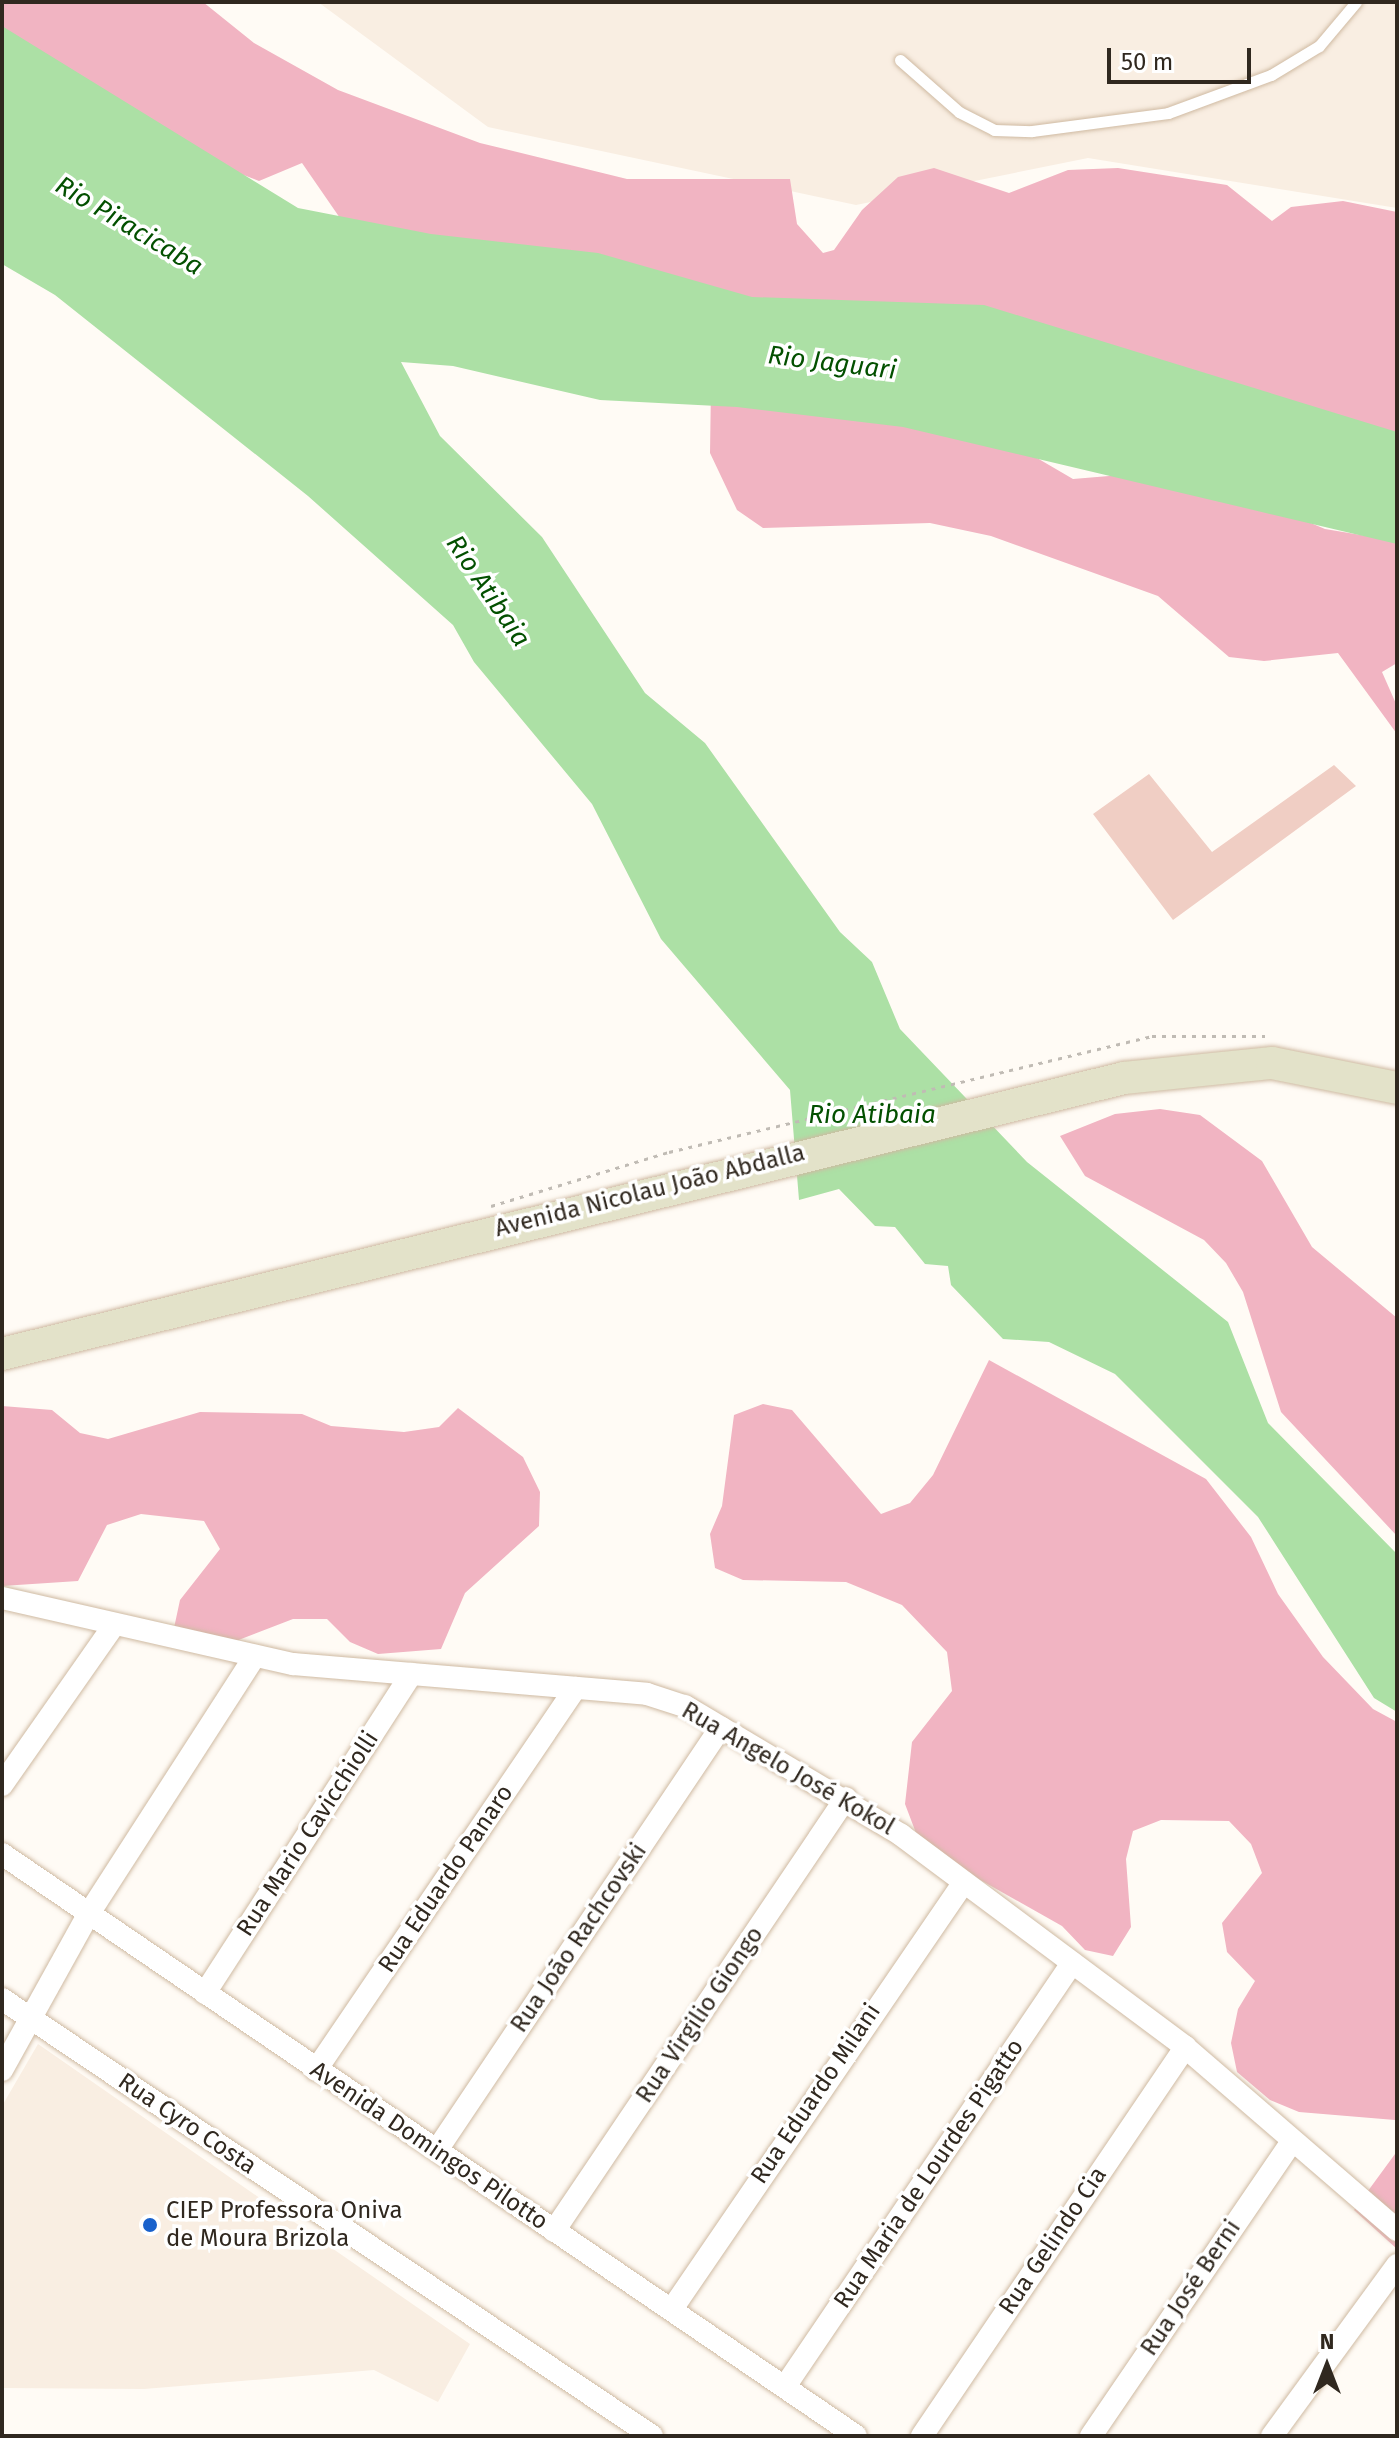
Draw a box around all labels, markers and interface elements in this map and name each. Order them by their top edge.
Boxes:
scale bar [1111,32,1255,82]
text: 50 m [1121,48,1173,76]
water label: Rio Piracicaba [50,170,208,282]
water label: Rio Jaguari [766,340,898,386]
water label: Rio Atibaia [439,529,537,653]
water label: Rio Atibaia [808,1099,936,1131]
street label: Avenida Nicolau João Abdalla [492,1139,808,1243]
street label: Rua Angelo José Kokol [676,1696,900,1842]
street label: Rua Mario Cavicchiolli [231,1726,385,1942]
street label: Rua Eduardo Panaro [372,1780,520,1978]
street label: Rua João Rachcovski [505,1838,653,2038]
street label: Rua Virgilio Giongo [630,1921,770,2109]
street label: Rua Eduardo Milani [745,1998,887,2190]
street label: Rua Maria de Lourdes Pigatto [828,2034,1030,2314]
street label: Avenida Domingos Pilotto [305,2056,553,2236]
street label: Rua Cyro Costa [112,2067,262,2181]
street label: Rua Gelindo Cia [993,2162,1113,2320]
place label: CIEP Professora Oniva de Moura Brizola [166,2197,403,2253]
street label: Rua José Berni [1135,2215,1247,2361]
marker: CIEP Professora Oniva de Moura Brizola [141,2216,159,2234]
north arrow [1287,2326,1367,2406]
text: N [1320,2328,1334,2355]

